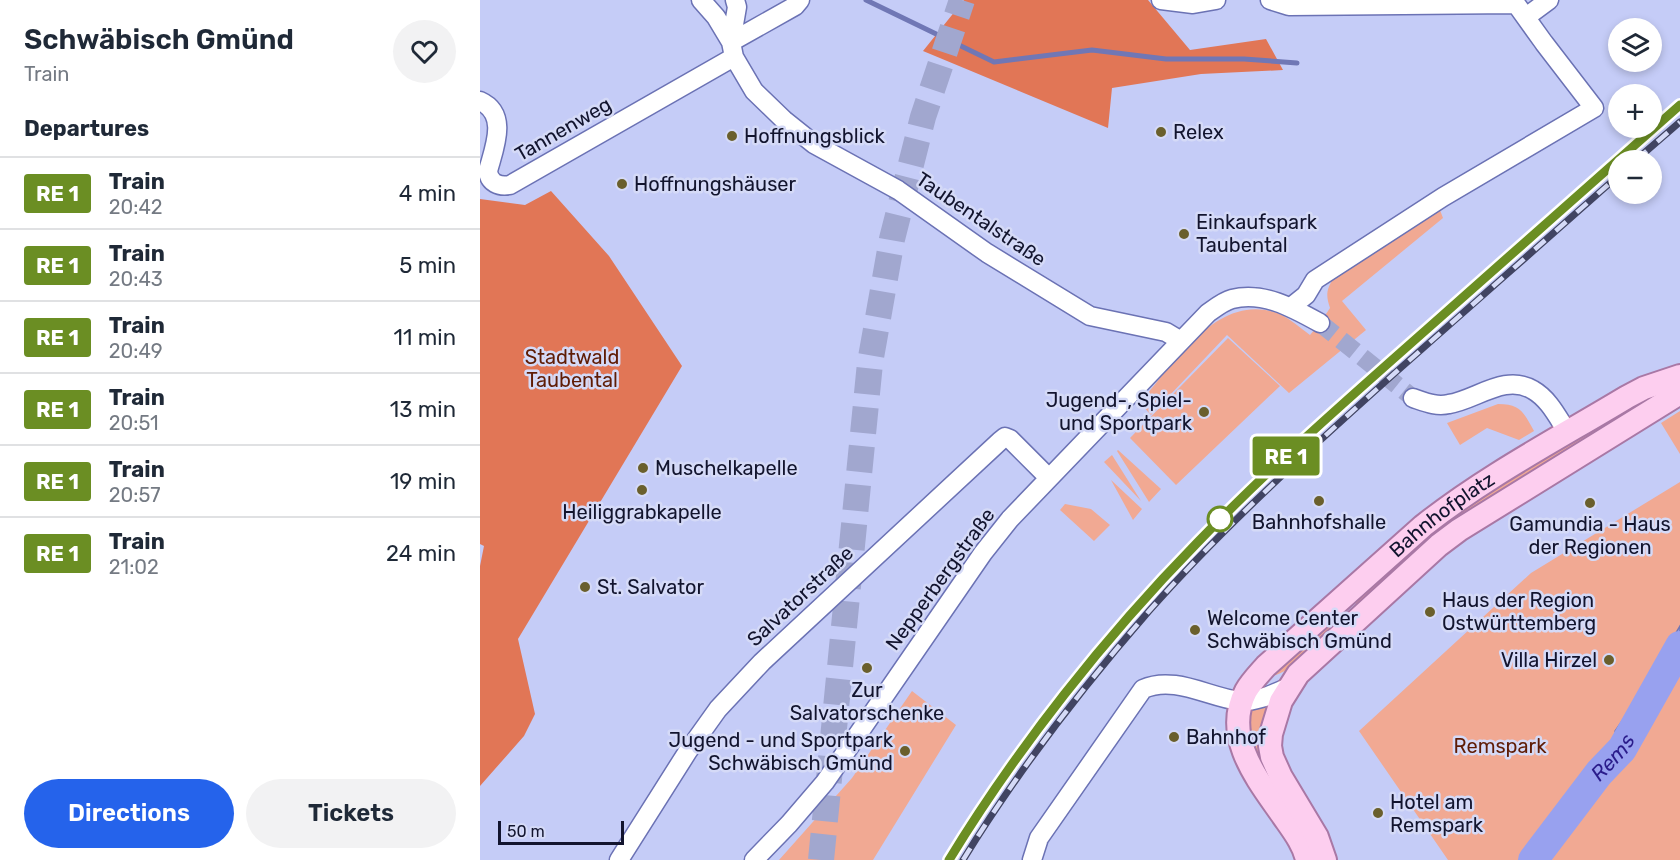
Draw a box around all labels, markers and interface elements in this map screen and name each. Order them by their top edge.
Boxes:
map controls [1608,18,1662,204]
button: layers [1608,18,1662,72]
button: heart [393,20,456,83]
text: Schwäbisch Gmünd [24,23,294,56]
text: Train [24,62,69,86]
button: + [1608,84,1662,138]
street label: Tannenweg [511,92,615,166]
text: Departures [24,115,149,142]
place label: Relex [1173,120,1224,144]
place label: Hoffnungsblick [744,124,886,148]
marker: Relex [1154,125,1168,139]
marker: Hoffnungsblick [725,129,739,143]
button: − [1608,150,1662,204]
street label: Taubentalstraße [912,167,1050,271]
text: Train [109,168,165,195]
place label: Hoffnungshäuser [634,172,797,196]
marker: Hoffnungshäuser [615,177,629,191]
text: 4 min [399,180,456,207]
text: RE 1 [36,181,79,206]
text: 20:42 [109,195,163,219]
place label: Einkaufspark Taubental [1196,210,1318,257]
marker: Einkaufspark Taubental [1177,227,1191,241]
text: Train [109,240,165,267]
text: 5 min [399,252,456,279]
text: RE 1 [36,253,79,278]
text: 20:43 [109,267,163,291]
text: Train [109,312,165,339]
text: 11 min [394,324,456,351]
text: RE 1 [36,325,79,350]
text: 20:49 [109,339,163,363]
park label: Stadtwald Taubental [525,345,619,392]
text: Train [109,384,165,411]
place label: Jugend-, Spiel- und Sportpark [1046,388,1193,435]
text: 13 min [390,396,456,423]
text: RE 1 [36,397,79,422]
marker: Jugend-, Spiel- und Sportpark [1197,405,1211,419]
text: 20:51 [109,411,159,435]
line badge: RE 1 [1244,436,1328,476]
text: RE 1 [1265,444,1307,469]
text: Train [109,456,165,483]
place label: Muschelkapelle [655,456,798,480]
marker: Muschelkapelle [636,461,650,475]
street label: Bahnhofplatz [1384,467,1499,562]
text: 19 min [390,468,456,495]
text: RE 1 [36,469,79,494]
text: 20:57 [109,483,161,507]
marker: Heiliggrabkapelle [635,483,649,497]
marker: Bahnhofshalle [1312,494,1326,508]
marker: Gamundia - Haus der Regionen [1583,496,1597,510]
place label: Heiliggrabkapelle [562,500,722,524]
street label: Nepperbergstraße [880,503,1000,655]
unlabelled marker [1207,506,1233,532]
place label: Bahnhofshalle [1252,510,1386,534]
place label: Gamundia - Haus der Regionen [1509,512,1671,559]
text: Train [109,528,165,555]
text: 24 min [386,540,456,567]
text: RE 1 [36,541,79,566]
street label: Salvatorstraße [742,541,858,651]
text: 21:02 [109,555,159,579]
place label: St. Salvator [597,575,704,599]
marker: St. Salvator [578,580,592,594]
place label: Haus der Region Ostwürttemberg [1442,588,1596,635]
marker: Haus der Region Ostwürttemberg [1423,605,1437,619]
place label: Welcome Center Schwäbisch Gmünd [1207,606,1392,653]
marker: Welcome Center Schwäbisch Gmünd [1188,623,1202,637]
place label: Villa Hirzel [1501,648,1597,672]
marker: Villa Hirzel [1602,653,1616,667]
marker: Zur Salvatorschenke [860,661,874,675]
place label: Zur Salvatorschenke [790,678,944,725]
place label: Bahnhof [1186,725,1266,749]
place label: Jugend - und Sportpark Schwäbisch Gmünd [669,728,894,775]
water label: Rems [1585,729,1640,786]
marker: Bahnhof [1167,730,1181,744]
park label: Remspark [1453,734,1547,758]
marker: Jugend - und Sportpark Schwäbisch Gmünd [898,744,912,758]
button: Directions [24,779,234,848]
button: Tickets [246,779,456,848]
place label: Hotel am Remspark [1390,790,1484,837]
marker: Hotel am Remspark [1371,806,1385,820]
scale bar [498,818,624,846]
text: 50 m [507,822,545,841]

